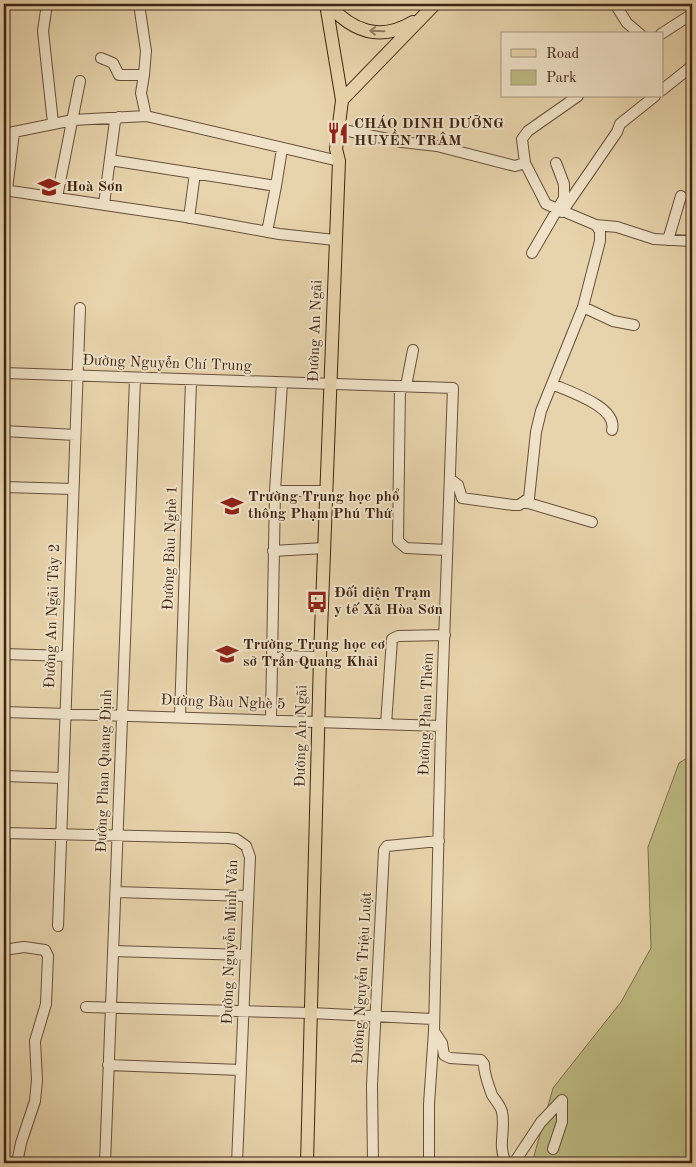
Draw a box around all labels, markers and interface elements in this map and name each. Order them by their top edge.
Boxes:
one-way arrow [369,27,385,36]
legend [501,32,664,98]
text: Road [546,47,580,62]
text: Park [546,71,577,86]
place label: CHÁO DINH DƯỠNG HUYỀN TRÂM [354,114,504,149]
restaurant icon: CHÁO DINH DƯỠNG HUYỀN TRÂM [325,120,351,146]
school or university icon: Hoà Sơn [36,174,62,200]
place label: Hoà Sơn [66,180,123,195]
street label: Đường An Ngãi [307,280,325,382]
street label: Đường Nguyễn Chí Trung [82,353,252,374]
street label: Đường Bàu Nghè 1 [161,485,181,611]
place label: Trường Trung học phổ thông Phạm Phú Thứ [248,488,400,522]
school or university icon: Trường Trung học phổ thông Phạm Phú Thứ [219,493,245,519]
street label: Đường An Ngãi Tây 2 [43,543,63,689]
place label: Đối diện Trạm y tế Xã Hòa Sơn [334,585,443,618]
bus stop icon: Đối diện Trạm y tế Xã Hòa Sơn [304,589,330,615]
place label: Trường Trung học cơ sở Trần Quang Khải [243,638,385,670]
school or university icon: Trường Trung học cơ sở Trần Quang Khải [214,641,240,667]
street label: Đường Phan Thêm [417,652,437,776]
street label: Đường An Ngãi [294,685,310,787]
street label: Đường Phan Quang Định [95,689,115,853]
street label: Đường Bàu Nghè 5 [160,693,286,713]
street label: Đường Nguyễn Minh Vân [220,859,241,1025]
street label: Đường Nguyễn Triệu Luật [350,891,375,1065]

